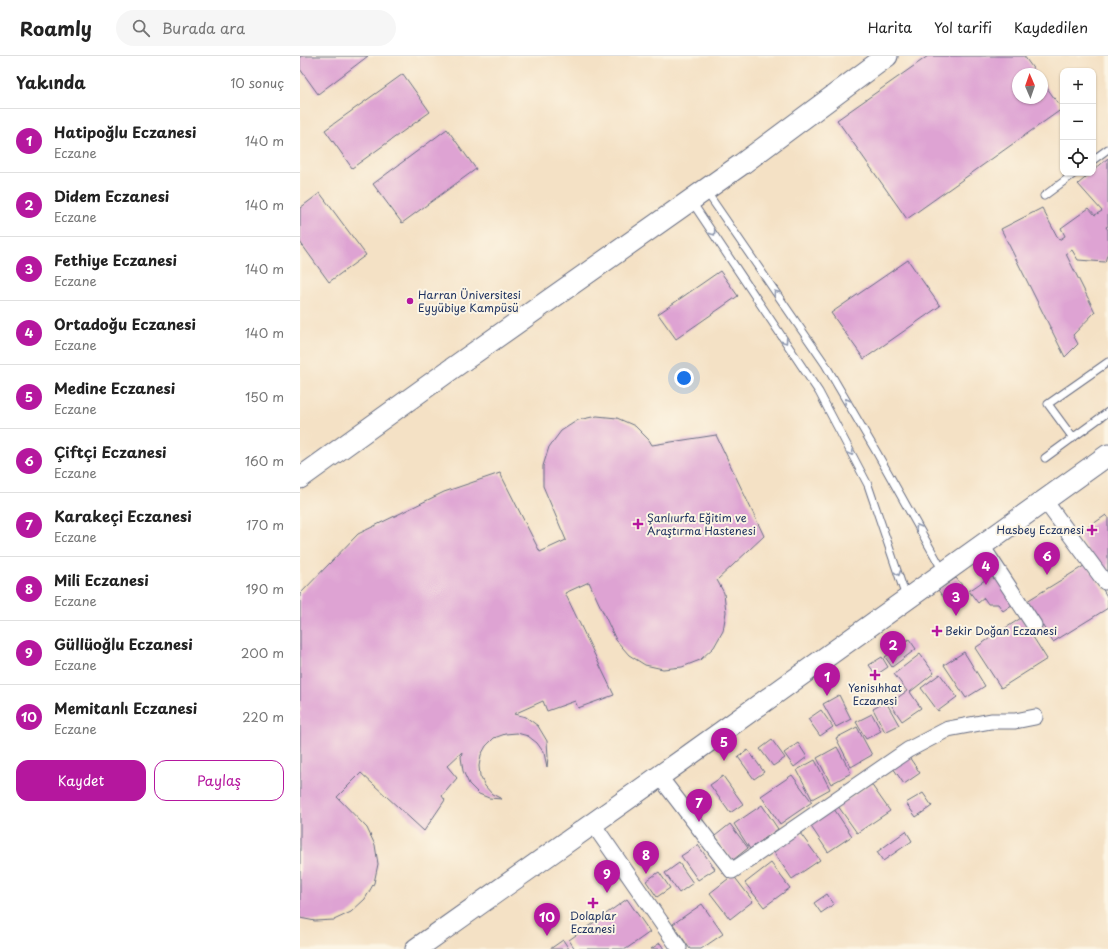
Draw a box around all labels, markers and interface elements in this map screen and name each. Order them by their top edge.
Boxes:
search box [116,10,396,46]
text: Roamly [20,14,92,42]
text: Burada ara [162,16,245,39]
icon: search [130,17,152,39]
text: Harita [868,17,912,38]
text: Yol tarifi [934,17,992,38]
text: Kaydedilen [1014,17,1088,38]
north arrow [1012,68,1048,104]
map controls [1060,68,1096,176]
button: + [1060,68,1096,104]
text: Yakında [16,69,86,95]
text: 10 sonuç [230,73,284,92]
button: − [1060,104,1096,140]
text: Hatipoğlu Eczanesi [54,120,196,143]
text: 1 [26,131,32,150]
text: 140 m [245,131,284,150]
button: locate [1060,140,1096,176]
text: Eczane [54,143,97,162]
text: Didem Eczanesi [54,184,169,207]
text: 2 [24,195,34,214]
text: 140 m [245,195,284,214]
text: Eczane [54,207,97,226]
one-way arrow [708,228,715,235]
text: Fethiye Eczanesi [54,248,177,271]
text: 3 [25,259,33,278]
text: 140 m [245,259,284,278]
text: Eczane [54,271,97,290]
place label: Harran Üniversitesi Eyyübiye Kampüsü [418,286,521,316]
one-way arrow [774,290,781,297]
marker: Harran Üniversitesi Eyyübiye Kampüsü [405,296,415,306]
text: Ortadoğu Eczanesi [54,312,196,335]
text: 4 [25,323,33,342]
text: 140 m [245,323,284,342]
text: Eczane [54,335,97,354]
one-way arrow [780,337,788,344]
your location [674,368,694,388]
text: Medine Eczanesi [54,376,175,399]
text: 5 [25,387,33,406]
text: 150 m [245,387,284,406]
one-way arrow [844,398,851,405]
text: Eczane [54,399,97,418]
text: Çiftçi Eczanesi [54,440,167,463]
one-way arrow [846,448,854,456]
text: 6 [24,451,34,470]
text: 160 m [245,451,284,470]
text: Eczane [54,463,97,482]
text: Karakeçi Eczanesi [54,504,192,527]
place label: Şanlıurfa Eğitim ve Araştırma Hastenesi [647,509,756,539]
text: 7 [25,515,33,534]
text: 170 m [246,515,284,534]
marker: Şanlıurfa Eğitim ve Araştırma Hastenesi [632,518,644,530]
place label: Hasbey Eczanesi [997,521,1084,538]
one-way arrow [915,524,923,531]
marker: Hasbey Eczanesi [1087,525,1097,535]
text: Eczane [54,527,97,546]
pin: 6 [1034,542,1060,575]
pin: 4 [973,552,999,585]
text: Mili Eczanesi [54,568,149,591]
one-way arrow [893,570,902,577]
text: 8 [25,579,33,598]
text: 190 m [245,579,284,598]
pin: 3 [943,583,969,616]
text: Eczane [54,591,97,610]
place label: Bekir Doğan Eczanesi [945,622,1057,639]
marker: Bekir Doğan Eczanesi [932,626,942,636]
pin: 2 [880,631,906,664]
text: Güllüoğlu Eczanesi [54,632,193,655]
text: 9 [25,643,33,662]
text: 200 m [241,643,284,662]
text: Eczane [54,655,97,674]
pin: 1 [814,663,840,696]
marker: Yenisıhhat Eczanesi [870,670,880,680]
place label: Yenisıhhat Eczanesi [848,679,902,709]
text: Memitanlı Eczanesi [54,696,197,719]
text: 10 [21,707,37,726]
text: 220 m [242,707,284,726]
text: Eczane [54,719,97,738]
pin: 5 [711,728,737,761]
button: Kaydet [16,760,146,801]
button: Paylaş [154,760,284,801]
pin: 7 [686,789,712,822]
pin: 8 [633,841,659,874]
pin: 9 [594,860,620,893]
marker: Dolaplar Eczanesi [588,898,598,908]
pin: 10 [534,903,560,936]
place label: Dolaplar Eczanesi [570,907,616,937]

